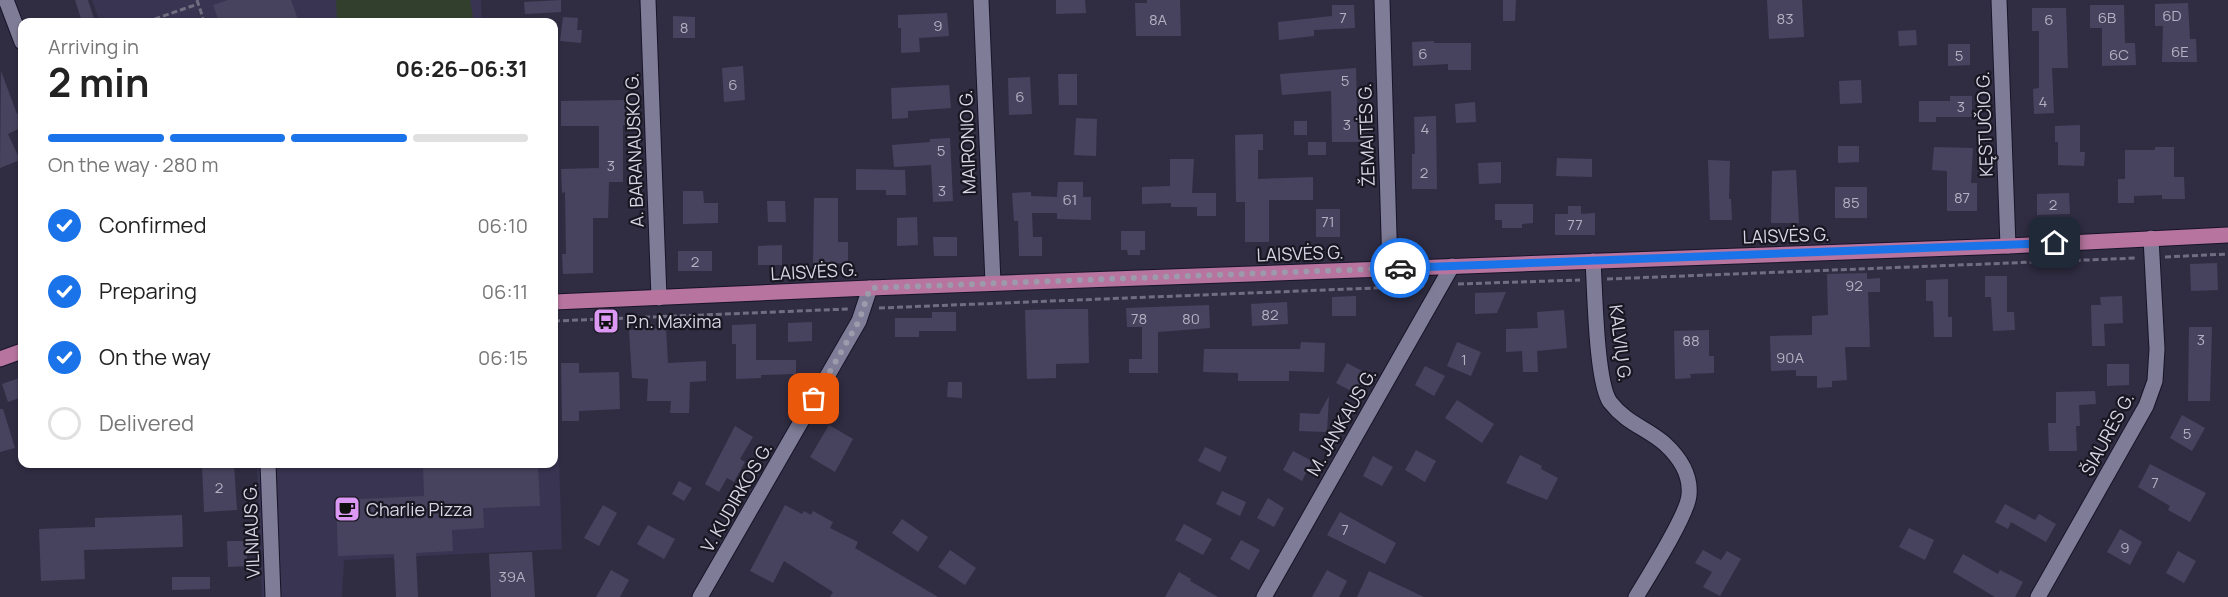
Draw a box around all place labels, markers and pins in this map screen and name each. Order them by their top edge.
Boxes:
pin [2029,217,2080,268]
bus stop icon: P.n. Maxima [591,306,621,336]
place label: P.n. Maxima [626,309,722,333]
pin [788,373,839,424]
cafe icon: Charlie Pizza [332,494,362,524]
place label: Charlie Pizza [366,497,472,521]

